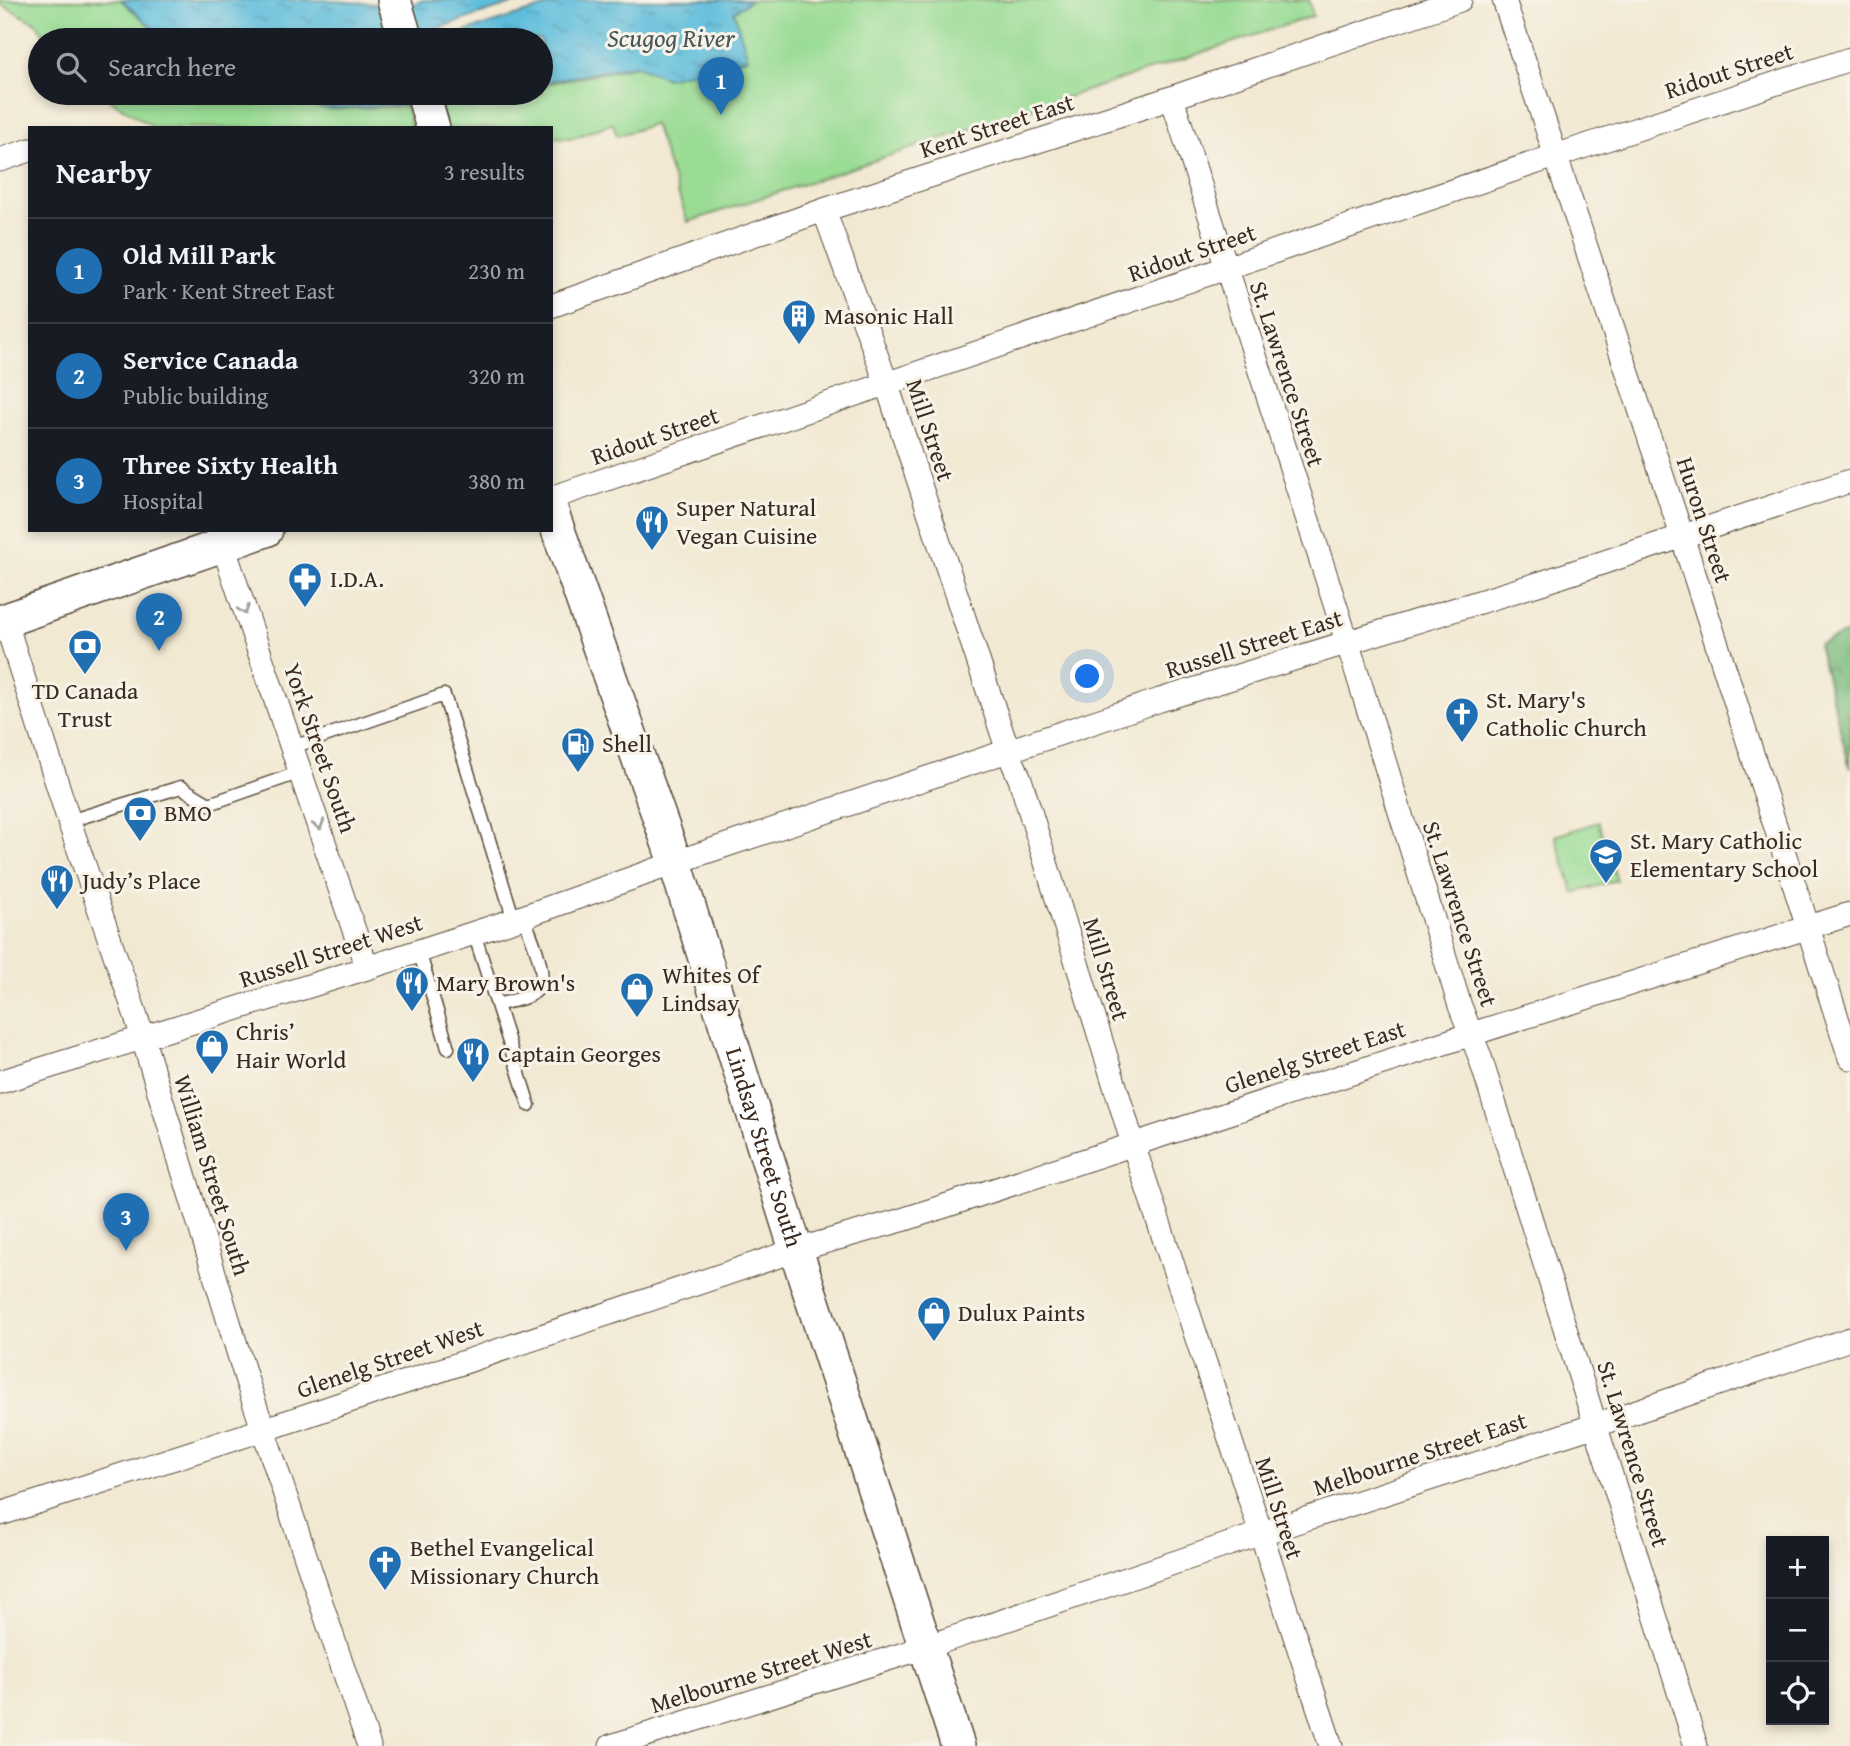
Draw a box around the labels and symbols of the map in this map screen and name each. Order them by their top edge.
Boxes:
water label: Scugog River [607,18,736,57]
street label: Ridout Street [1660,33,1798,108]
pin: 1 [698,57,744,115]
street label: Kent Street East [915,84,1079,167]
street label: Ridout Street [1123,214,1261,291]
street label: St. Lawrence Street [1241,277,1334,472]
building icon: Masonic Hall [780,297,818,346]
place label: Masonic Hall [824,298,954,333]
street label: Mill Street [897,374,964,486]
street label: Ridout Street [586,397,724,474]
street label: Huron Street [1668,453,1741,588]
place label: Super Natural Vegan Cuisine [676,490,817,553]
restaurant icon: Super Natural Vegan Cuisine [633,503,671,552]
pharmacy icon: I.D.A. [286,560,324,609]
place label: I.D.A. [330,561,384,596]
pin: 2 [136,593,182,651]
street label: Russell Street East [1161,600,1347,687]
one-way arrow [236,603,250,615]
bank icon: TD Canada Trust [66,627,104,676]
street label: York Street South [275,658,366,838]
your location [1070,659,1104,693]
place label: TD Canada Trust [32,673,139,736]
place label: St. Mary's Catholic Church [1486,682,1647,745]
church icon: St. Mary's Catholic Church [1443,695,1481,744]
fuel station icon: Shell [559,725,597,774]
place label: Shell [602,726,652,761]
bank icon: BMO [121,794,159,843]
place label: BMO [164,795,212,830]
street label: St. Lawrence Street [1414,817,1507,1012]
one-way arrow [310,818,325,830]
place label: St. Mary Catholic Elementary School [1630,823,1818,886]
school or university icon: St. Mary Catholic Elementary School [1587,836,1625,885]
restaurant icon: Judy’s Place [38,862,76,911]
place label: Judy’s Place [79,863,201,898]
street label: Russell Street West [235,904,427,997]
street label: Mill Street [1074,913,1139,1025]
place label: Whites Of Lindsay [662,957,762,1020]
restaurant icon: Mary Brown's [393,964,431,1013]
place label: Mary Brown's [436,965,575,1000]
shop icon: Whites Of Lindsay [618,970,656,1019]
street label: Glenelg Street East [1220,1011,1410,1102]
place label: Chris’ Hair World [236,1014,347,1077]
shop icon: Chris’ Hair World [193,1027,231,1076]
restaurant icon: Captain Georges [454,1035,492,1084]
place label: Captain Georges [498,1036,661,1071]
street label: Lindsay Street South [717,1043,812,1252]
street label: William Street South [165,1070,260,1280]
pin: 3 [103,1193,149,1251]
shop icon: Dulux Paints [915,1294,953,1343]
place label: Dulux Paints [958,1295,1085,1330]
street label: Glenelg Street West [292,1310,488,1407]
street label: St. Lawrence Street [1589,1356,1679,1552]
street label: Melbourne Street East [1309,1402,1532,1505]
street label: Mill Street [1246,1452,1313,1564]
place label: Bethel Evangelical Missionary Church [410,1530,600,1593]
church icon: Bethel Evangelical Missionary Church [366,1543,404,1592]
street label: Melbourne Street West [646,1621,876,1722]

